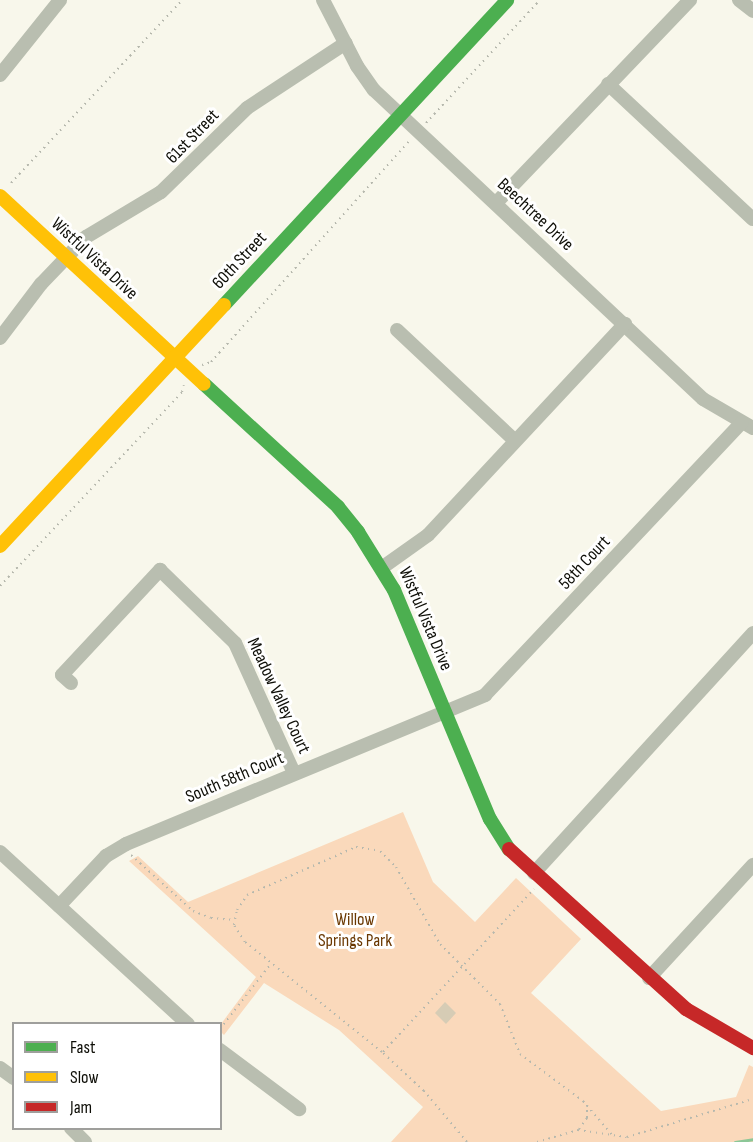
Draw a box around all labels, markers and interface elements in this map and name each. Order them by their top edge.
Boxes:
street label: 61st Street [162,105,224,169]
street label: Beechtree Drive [492,174,578,256]
street label: Wistful Vista Drive [46,213,142,305]
street label: 60th Street [208,228,272,294]
street label: 58th Court [555,532,615,594]
street label: Wistful Vista Drive [393,564,457,674]
street label: Meadow Valley Court [242,635,314,757]
street label: South 58th Court [183,748,287,808]
park label: Willow Springs Park [318,910,392,952]
legend [12,1022,222,1130]
text: Fast [70,1037,95,1058]
text: Slow [70,1067,99,1088]
text: Jam [70,1097,92,1118]

